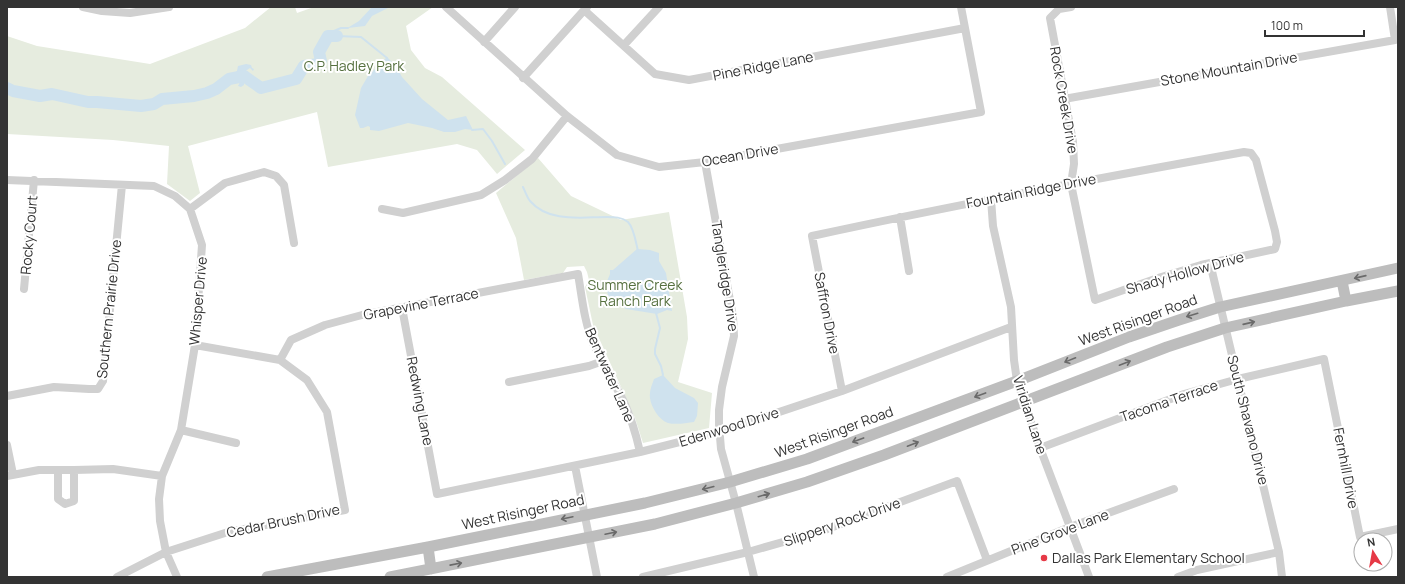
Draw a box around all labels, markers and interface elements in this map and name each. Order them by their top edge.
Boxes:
scale bar [1265,12,1364,38]
text: 100 m [1271,17,1303,34]
street label: Rock Creek Drive [1046,45,1083,155]
street label: Pine Ridge Lane [711,46,815,85]
street label: Stone Mountain Drive [1159,47,1299,90]
park label: C.P. Hadley Park [304,56,405,75]
street label: Ocean Drive [700,138,780,171]
street label: Fountain Ridge Drive [964,169,1097,212]
street label: Rocky Court [16,194,41,275]
street label: Tangleridge Drive [707,219,744,333]
street label: Southern Prairie Drive [92,238,125,379]
street label: Shady Hollow Drive [1124,247,1246,298]
street label: Whisper Drive [184,256,211,346]
street label: Saffron Drive [810,270,845,355]
one-way arrow [1354,273,1367,281]
park label: Summer Creek Ranch Park [588,275,684,310]
street label: Grapevine Terrace [362,283,480,324]
street label: West Risinger Road [1076,289,1200,350]
one-way arrow [1186,312,1199,319]
one-way arrow [1242,319,1255,326]
street label: Bentwater Lane [581,325,640,425]
street label: South Shavano Drive [1223,353,1274,487]
street label: Redwing Lane [403,355,438,447]
one-way arrow [1065,356,1077,364]
one-way arrow [1119,358,1131,366]
street label: Viridian Lane [1009,373,1052,457]
street label: Tacoma Terrace [1117,375,1220,426]
one-way arrow [975,391,987,399]
street label: West Risinger Road [772,401,896,462]
street label: Edenwood Drive [677,402,781,451]
street label: Fernhill Drive [1329,426,1364,510]
one-way arrow [853,436,865,444]
one-way arrow [907,439,919,447]
one-way arrow [702,485,715,492]
street label: West Risinger Road [460,489,586,534]
one-way arrow [757,491,770,498]
street label: Slippery Rock Drive [781,493,903,550]
street label: Cedar Brush Drive [225,499,341,542]
street label: Pine Grove Lane [1008,504,1111,559]
one-way arrow [561,515,574,523]
one-way arrow [604,529,617,537]
north arrow [1353,532,1393,572]
text: N [1366,534,1376,550]
place label: Dallas Park Elementary School [1052,548,1245,567]
marker: Dallas Park Elementary School [1039,553,1049,563]
one-way arrow [449,560,462,568]

